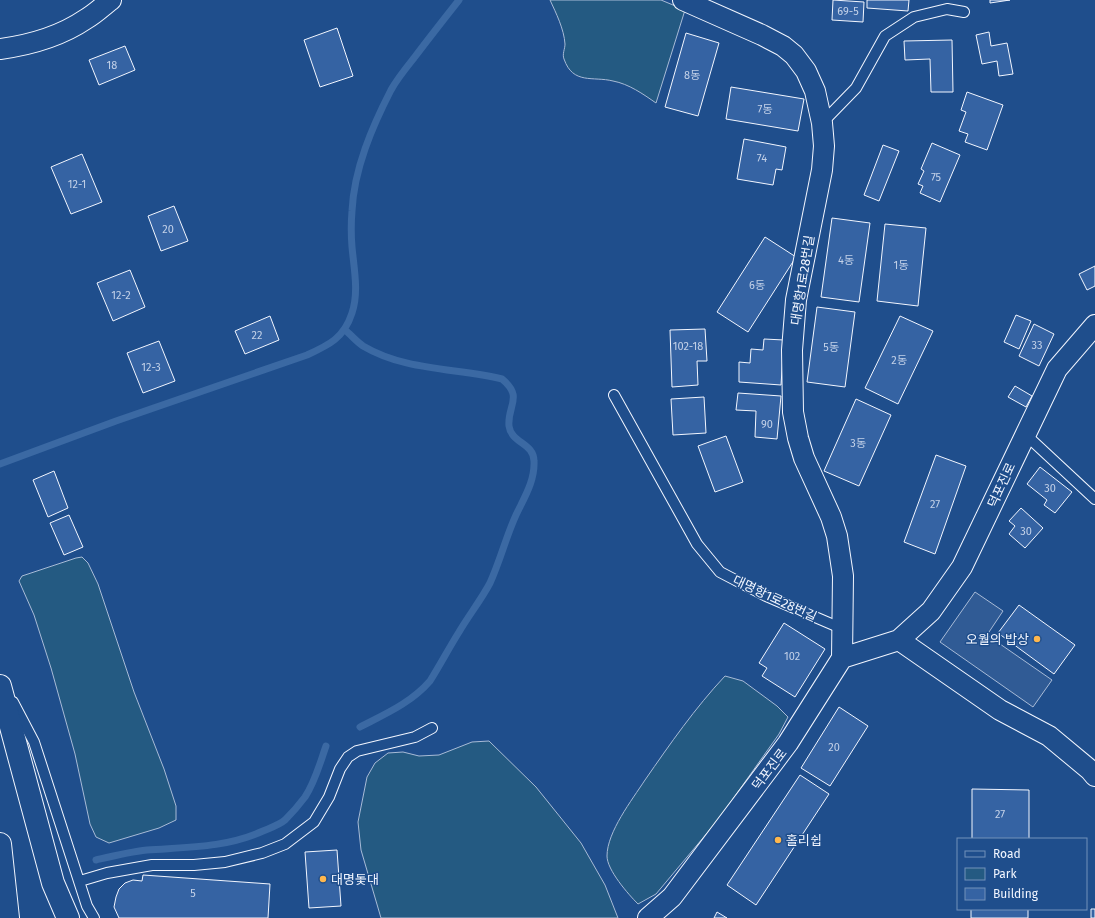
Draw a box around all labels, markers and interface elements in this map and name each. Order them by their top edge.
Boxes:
house number: 69-5 [837,5,859,18]
house number: 18 [107,59,117,72]
house number: 8동 [684,69,700,82]
house number: 7동 [757,103,773,116]
house number: 74 [757,152,767,165]
house number: 75 [931,171,942,184]
house number: 12-1 [68,178,86,191]
house number: 20 [162,223,174,236]
street label: 대명항1로28번길 [788,234,817,326]
house number: 4동 [838,254,854,267]
house number: 1동 [894,259,908,272]
house number: 6동 [749,279,765,292]
house number: 12-2 [111,289,131,302]
house number: 22 [252,329,262,342]
house number: 33 [1032,339,1042,352]
house number: 102-18 [673,340,703,353]
house number: 5동 [823,341,839,354]
house number: 2동 [891,354,907,367]
house number: 12-3 [141,361,161,374]
house number: 90 [761,418,773,431]
house number: 3동 [850,437,866,450]
street label: 덕포진로 [985,460,1018,510]
house number: 30 [1044,482,1056,495]
house number: 27 [930,498,940,511]
house number: 30 [1020,525,1032,538]
street label: 대명항1로28번길 [730,572,819,624]
place label: 오월의 밥상 [966,632,1029,647]
marker: 오월의 밥상 [1032,634,1042,644]
house number: 102 [784,650,800,663]
house number: 20 [828,741,840,754]
street label: 덕포진로 [749,746,790,793]
house number: 27 [995,808,1005,821]
place label: 홀리쉽 [786,833,822,848]
marker: 홀리쉽 [773,835,783,845]
legend [957,838,1087,910]
text: Road [993,847,1021,861]
text: Park [993,867,1017,881]
place label: 대명돛대 [331,872,379,887]
marker: 대명돛대 [318,874,328,884]
house number: 5 [190,887,196,900]
text: Building [993,887,1039,901]

